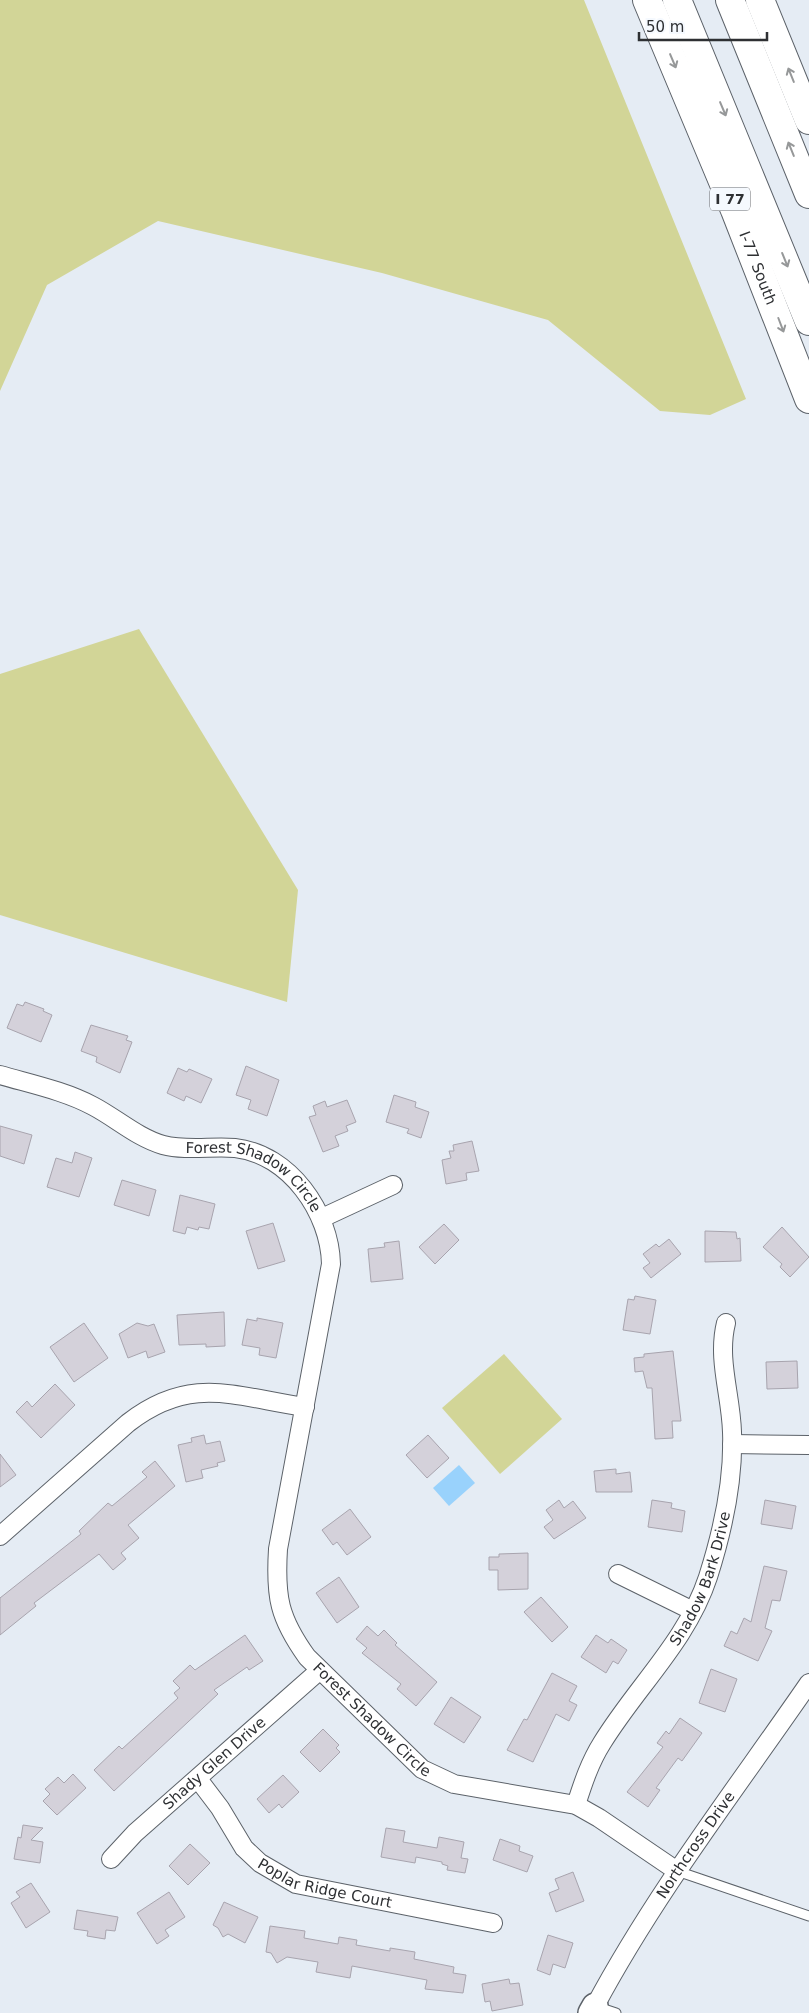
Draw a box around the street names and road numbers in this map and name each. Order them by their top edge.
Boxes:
road number: I 77 [710,188,750,210]
street label: I-77 South [735,229,780,307]
street label: Forest Shadow Circle [186,1138,325,1215]
street label: Shadow Bark Drive [666,1510,734,1649]
street label: Forest Shadow Circle [309,1659,433,1781]
street label: Shady Glen Drive [159,1713,269,1813]
street label: Northcross Drive [653,1788,739,1902]
street label: Poplar Ridge Court [254,1855,394,1912]

